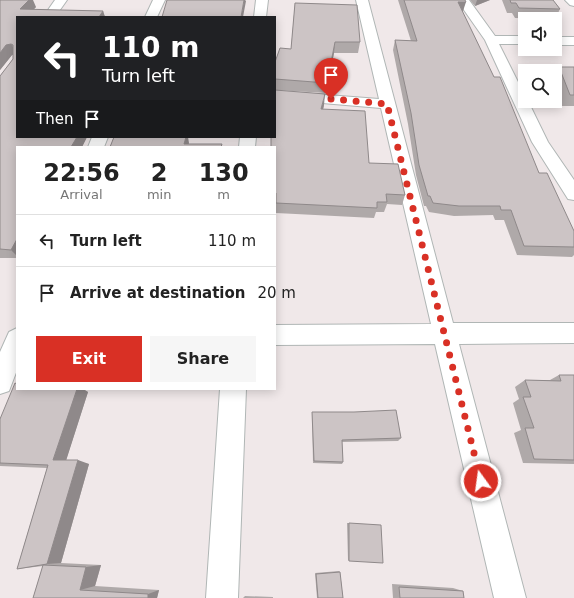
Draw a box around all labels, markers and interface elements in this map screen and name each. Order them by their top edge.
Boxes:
map controls [518,12,562,108]
button: sound [518,12,562,56]
text: 110 m [102,31,199,64]
icon: left [36,32,88,84]
pin [314,58,348,99]
icon: arrive [320,64,342,86]
button: search [518,64,562,108]
text: Turn left [102,65,175,86]
icon: arrive [81,108,103,130]
text: Then [36,110,73,128]
text: 22:56 [43,159,120,187]
text: 2 [151,159,167,187]
text: 130 [199,159,249,187]
text: Arrival [60,187,103,202]
text: min [147,187,171,202]
text: m [217,187,230,202]
icon: left [36,230,58,252]
text: Turn left [70,232,142,250]
text: 110 m [208,232,256,250]
icon: arrive [36,282,58,304]
text: Arrive at destination [70,284,245,302]
text: 20 m [257,284,296,302]
button: Exit [36,336,142,382]
button: Share [150,336,256,382]
position arrow [460,460,502,502]

